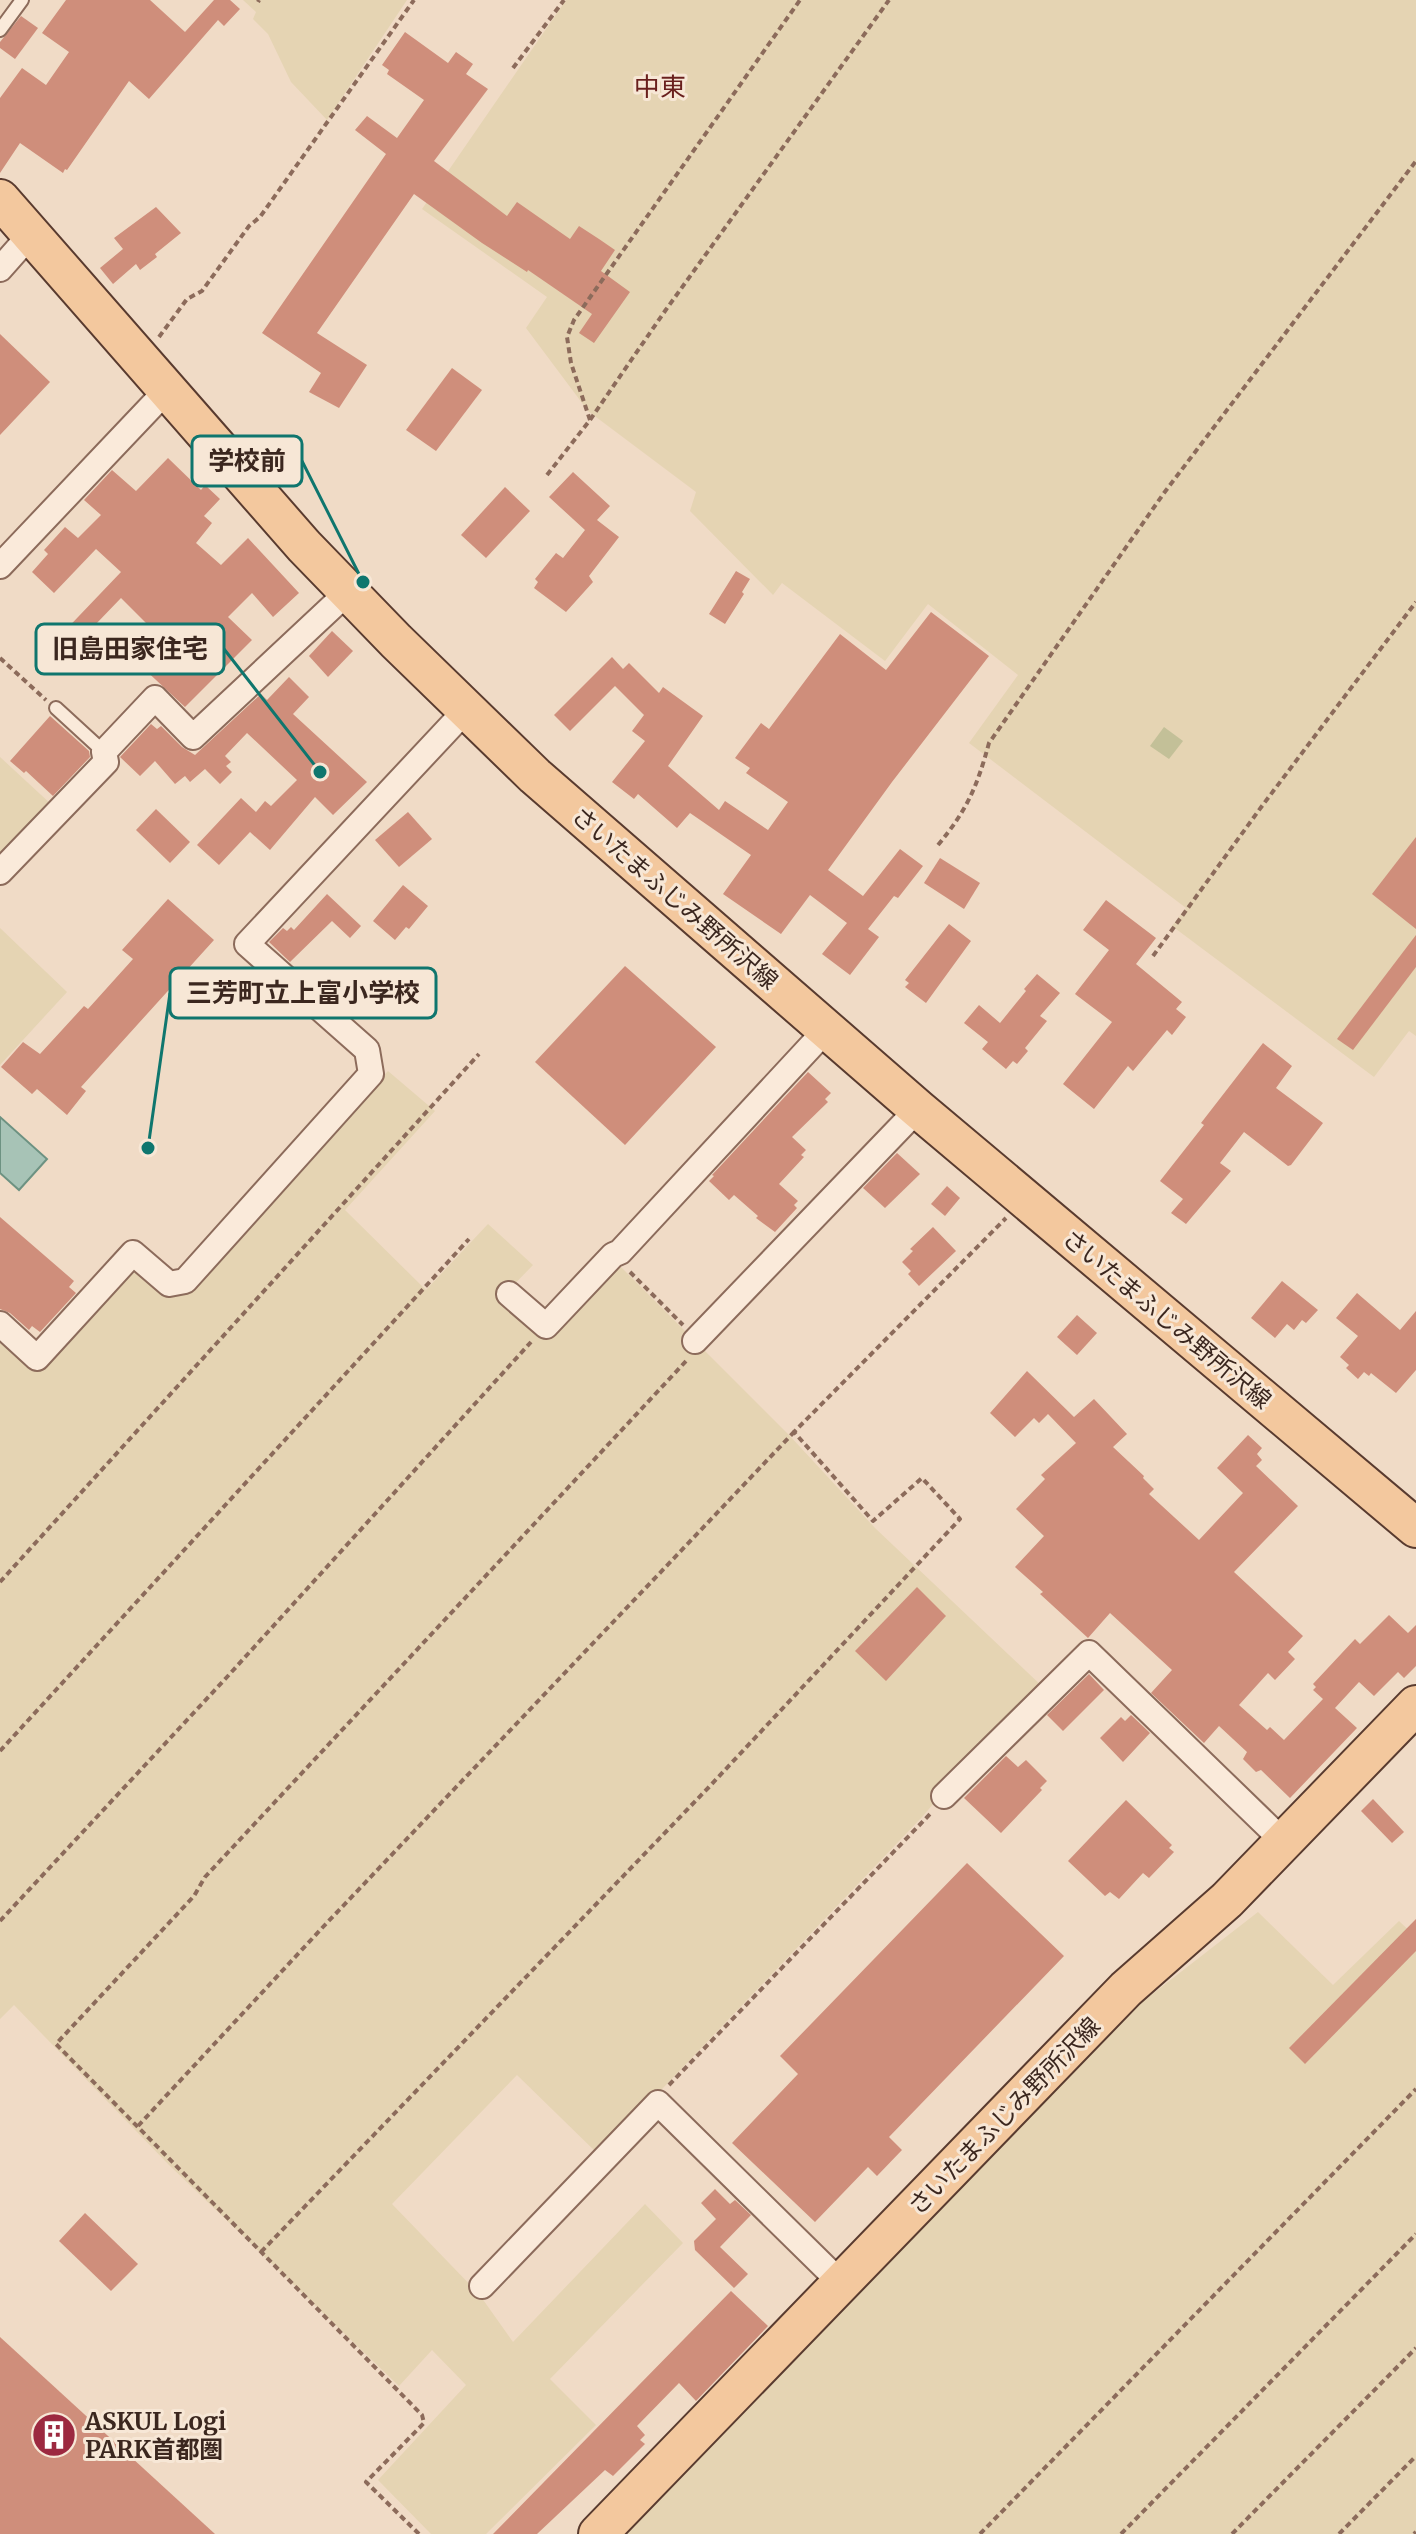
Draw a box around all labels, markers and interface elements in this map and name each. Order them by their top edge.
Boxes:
district label: 中東 [634,70,686,103]
callout: 学校前 [192,436,302,486]
text: 学校前 [208,444,286,477]
callout: 旧島田家住宅 [36,624,224,674]
text: 旧島田家住宅 [52,632,208,665]
street label: さいたまふじみ野所沢線 [565,800,785,996]
callout: 三芳町立上富小学校 [170,968,436,1018]
text: 三芳町立上富小学校 [186,976,420,1009]
street label: さいたまふじみ野所沢線 [1056,1223,1278,1415]
street label: さいたまふじみ野所沢線 [901,2011,1107,2221]
place label: ASKUL Logi PARK首都圏 [84,2406,226,2465]
building icon: ASKUL Logi PARK首都圏 [30,2411,78,2459]

